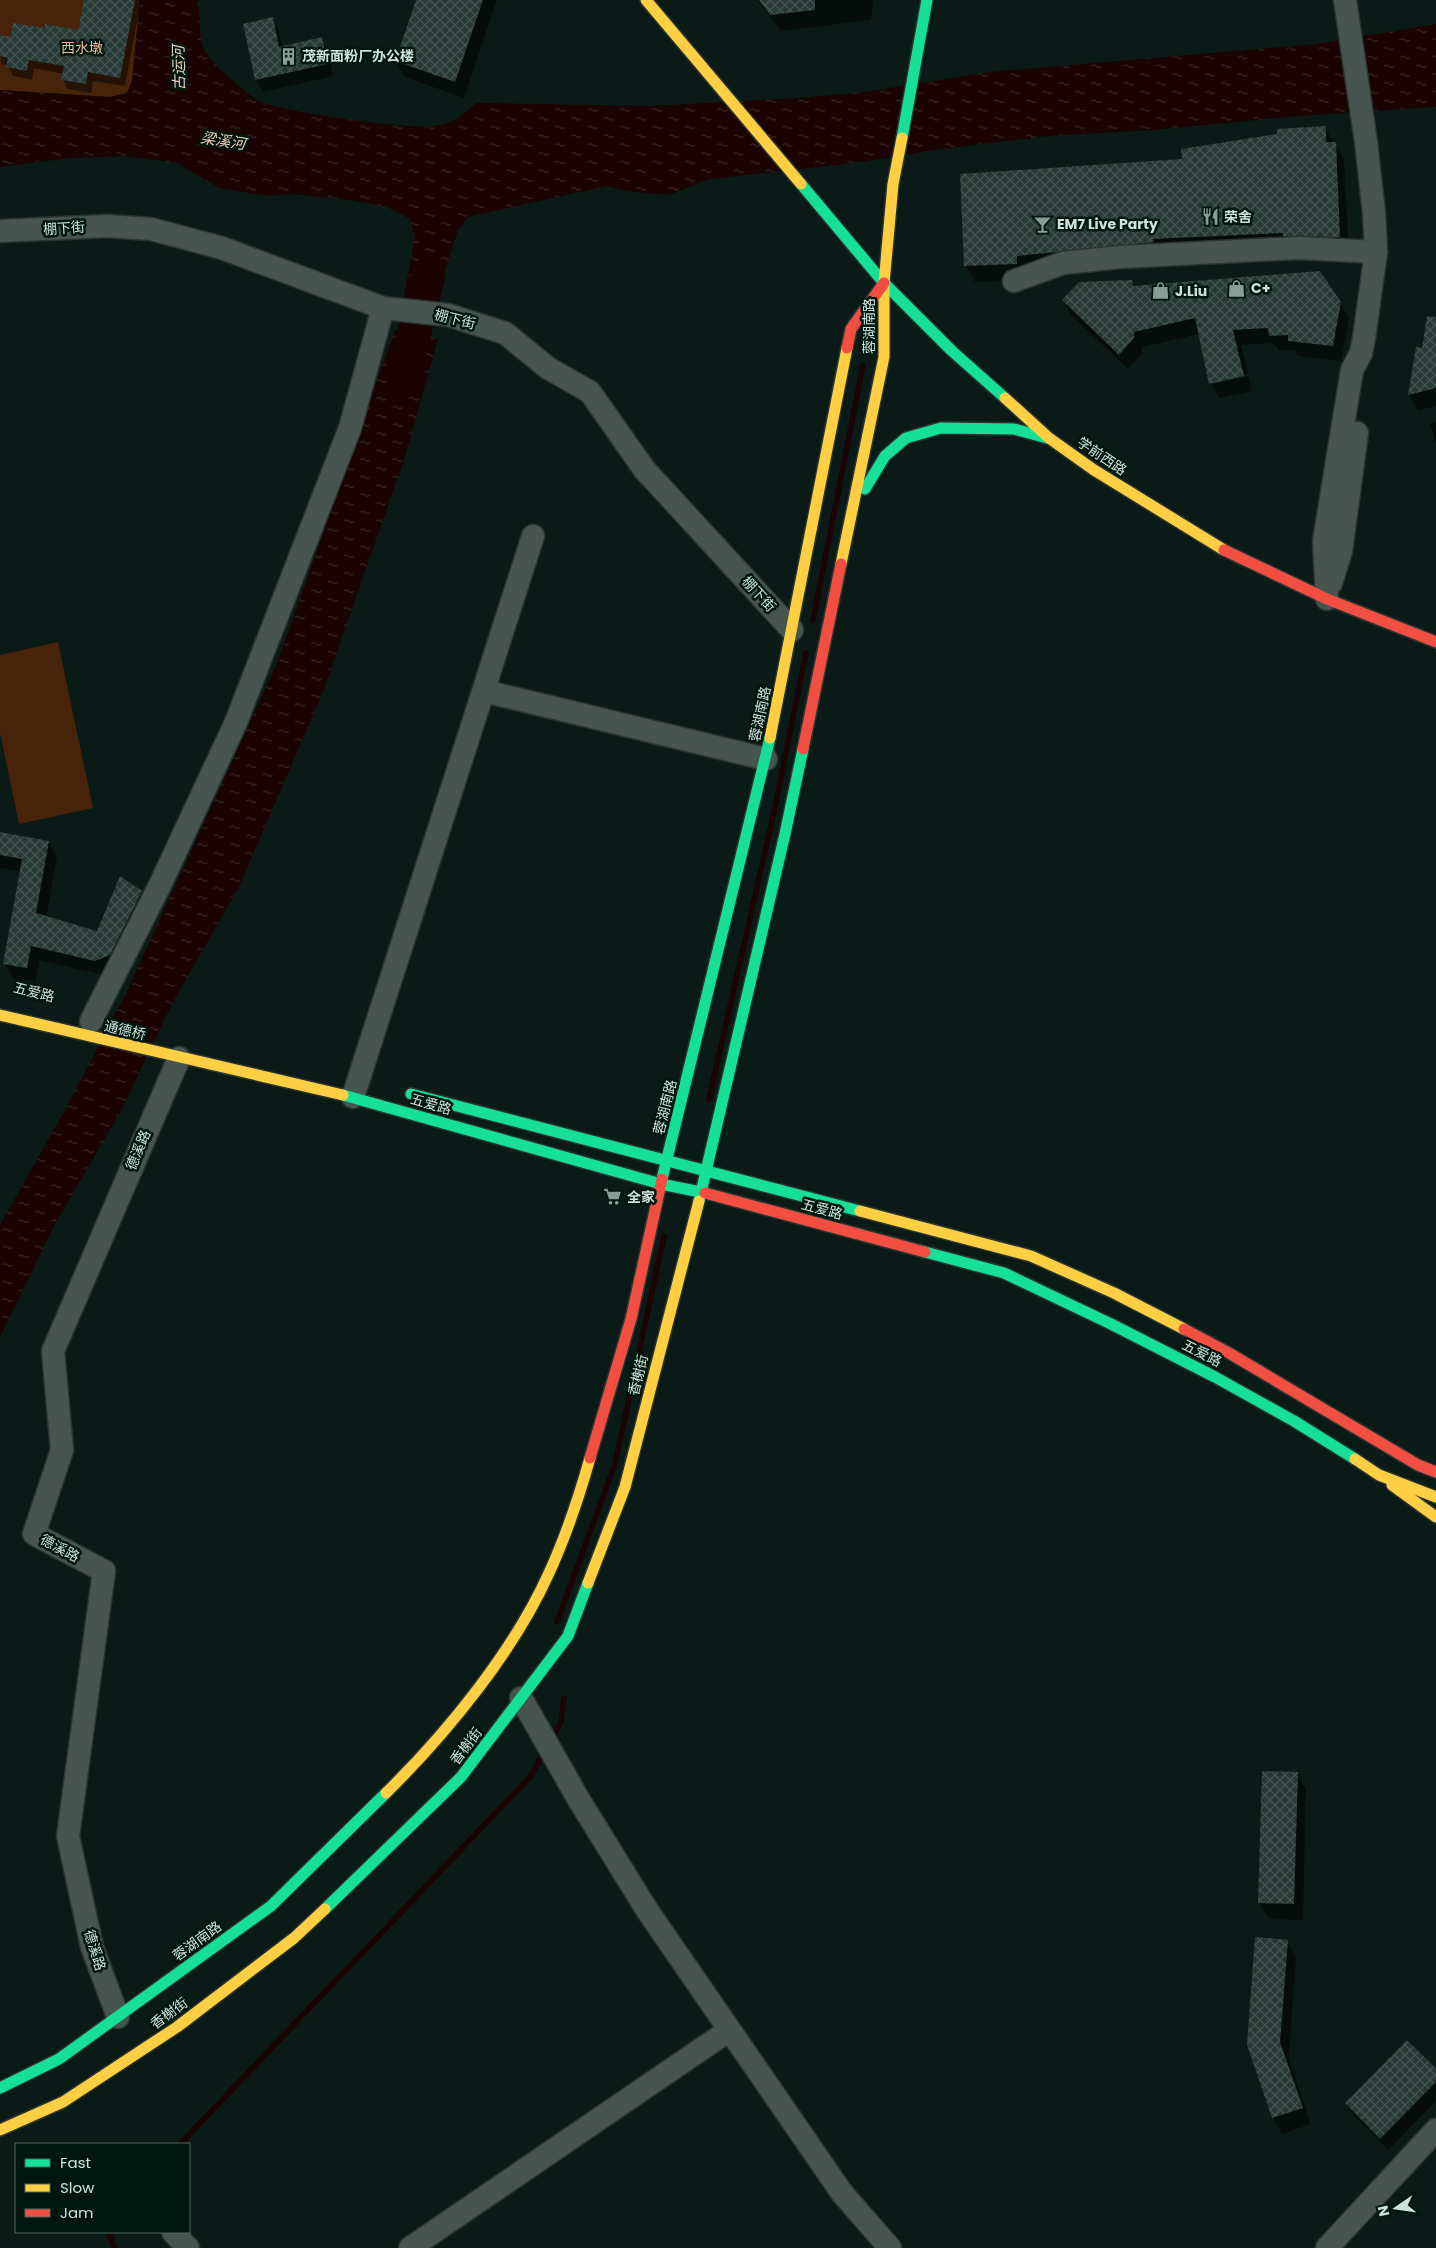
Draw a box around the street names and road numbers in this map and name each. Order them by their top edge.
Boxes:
street label: 棚下街 [42,217,86,239]
street label: 蓉湖南路 [859,298,879,354]
street label: 棚下街 [432,304,478,334]
street label: 学前西路 [1073,432,1131,480]
street label: 棚下街 [737,572,781,616]
street label: 蓉湖南路 [744,685,776,743]
street label: 五爱路 [11,977,57,1007]
street label: 通德桥 [102,1016,148,1044]
street label: 蓉湖南路 [649,1077,681,1137]
street label: 五爱路 [408,1089,454,1119]
street label: 德溪路 [121,1127,155,1173]
street label: 五爱路 [799,1194,845,1224]
street label: 五爱路 [1179,1335,1225,1371]
street label: 香榭街 [623,1352,653,1398]
street label: 德溪路 [37,1529,83,1567]
street label: 香榭街 [445,1723,487,1769]
street label: 蓉湖南路 [168,1916,226,1966]
street label: 德溪路 [79,1927,111,1973]
street label: 香榭街 [146,1993,192,2033]

